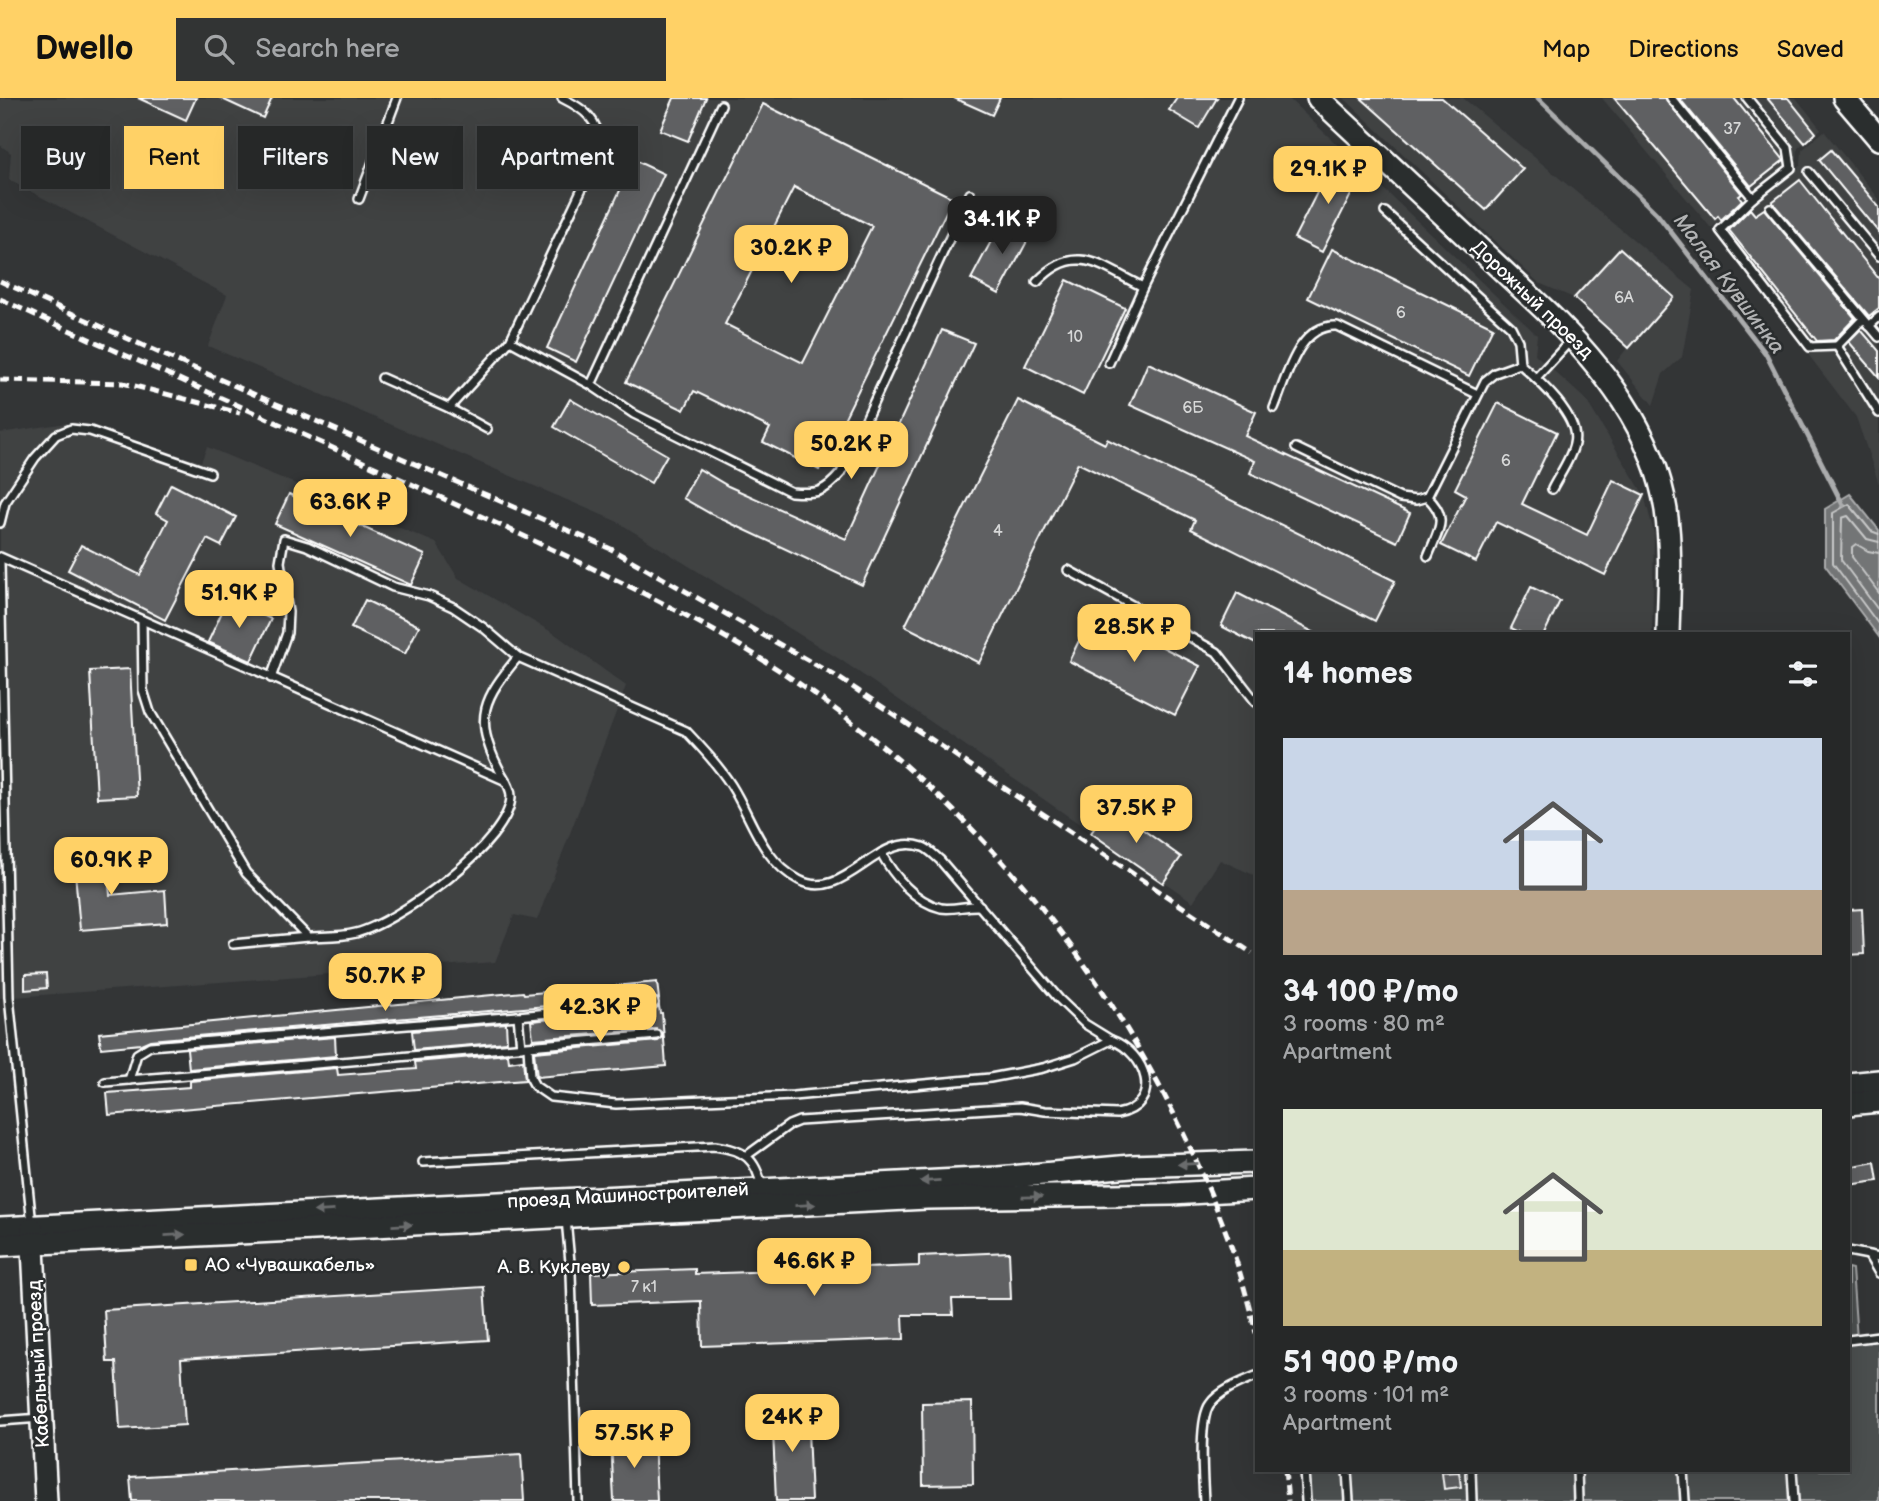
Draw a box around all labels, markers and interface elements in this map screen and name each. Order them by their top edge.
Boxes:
search box [176,18,666,81]
text: Dwello [35,29,134,69]
icon: search [200,30,238,68]
text: Search here [256,34,400,65]
text: Map [1542,35,1590,64]
text: Directions [1628,35,1739,64]
text: Saved [1777,35,1844,64]
house number: 37 [1723,120,1741,139]
chip: Buy [21,126,110,189]
chip: Rent [124,126,224,189]
chip: Filters [238,126,353,189]
chip: New [367,126,463,189]
chip: Apartment [477,126,638,189]
pin: 29.1K ₽ [1263,146,1393,206]
text: 29.1K ₽ [1289,155,1367,183]
pin: 34.1K ₽ [937,197,1067,256]
text: 34.1K ₽ [964,205,1040,233]
water label: Малая Кувшинка [1668,209,1790,359]
pin: 30.2K ₽ [726,226,856,285]
text: 30.2K ₽ [750,234,832,262]
street label: Дорожный проезд [1466,236,1598,364]
house number: 6А [1614,289,1634,308]
house number: 6 [1396,304,1406,323]
house number: 10 [1067,328,1083,347]
house number: 6Б [1183,399,1204,418]
pin: 50.2K ₽ [786,422,916,481]
text: 50.2K ₽ [810,430,892,458]
house number: 6 [1501,452,1511,471]
pin: 63.6K ₽ [285,480,415,539]
text: 63.6K ₽ [309,488,391,516]
house number: 4 [993,522,1003,541]
pin: 51.9K ₽ [174,570,304,630]
text: 51.9K ₽ [201,579,277,607]
pin: 28.5K ₽ [1069,604,1199,664]
text: 28.5K ₽ [1093,613,1175,641]
icon: filters [1784,655,1822,693]
text: 14 homes [1283,656,1412,692]
icon: home [1490,783,1616,909]
pin: 37.5K ₽ [1071,786,1201,845]
text: 37.5K ₽ [1096,794,1176,822]
pin: 60.9K ₽ [46,838,176,897]
text: 60.9K ₽ [70,846,152,874]
pin: 50.7K ₽ [320,954,450,1013]
text: 50.7K ₽ [345,962,425,990]
text: 34 100 ₽/mo [1283,974,1459,1010]
pin: 42.3K ₽ [535,984,665,1044]
text: 42.3K ₽ [559,993,641,1021]
text: 3 rooms · 80 m² [1283,1010,1445,1038]
text: Apartment [1283,1038,1392,1066]
icon: home [1490,1154,1616,1280]
one-way arrow [1177,1158,1199,1169]
one-way arrow [919,1175,941,1186]
street label: проезд Машиностроителей [507,1178,749,1214]
one-way arrow [1021,1191,1043,1203]
one-way arrow [794,1199,816,1210]
one-way arrow [313,1206,335,1217]
one-way arrow [391,1219,413,1230]
one-way arrow [164,1229,186,1240]
pin: 46.6K ₽ [749,1238,879,1298]
text: 46.6K ₽ [773,1247,855,1275]
place label: АО «Чувашкабель» [204,1254,375,1277]
place label: А. В. Куклеву [497,1256,610,1279]
marker: АО «Чувашкабель» [183,1257,199,1273]
marker: А. В. Куклеву [616,1259,632,1275]
house number: 7 к1 [631,1278,657,1297]
street label: Кабельный проезд [23,1279,55,1448]
text: 51 900 ₽/mo [1283,1345,1458,1381]
text: 3 rooms · 101 m² [1283,1381,1449,1409]
pin: 24K ₽ [743,1394,841,1454]
text: 24K ₽ [761,1403,823,1431]
text: Apartment [1283,1409,1392,1437]
pin: 57.5K ₽ [569,1410,699,1470]
text: 57.5K ₽ [594,1419,674,1447]

